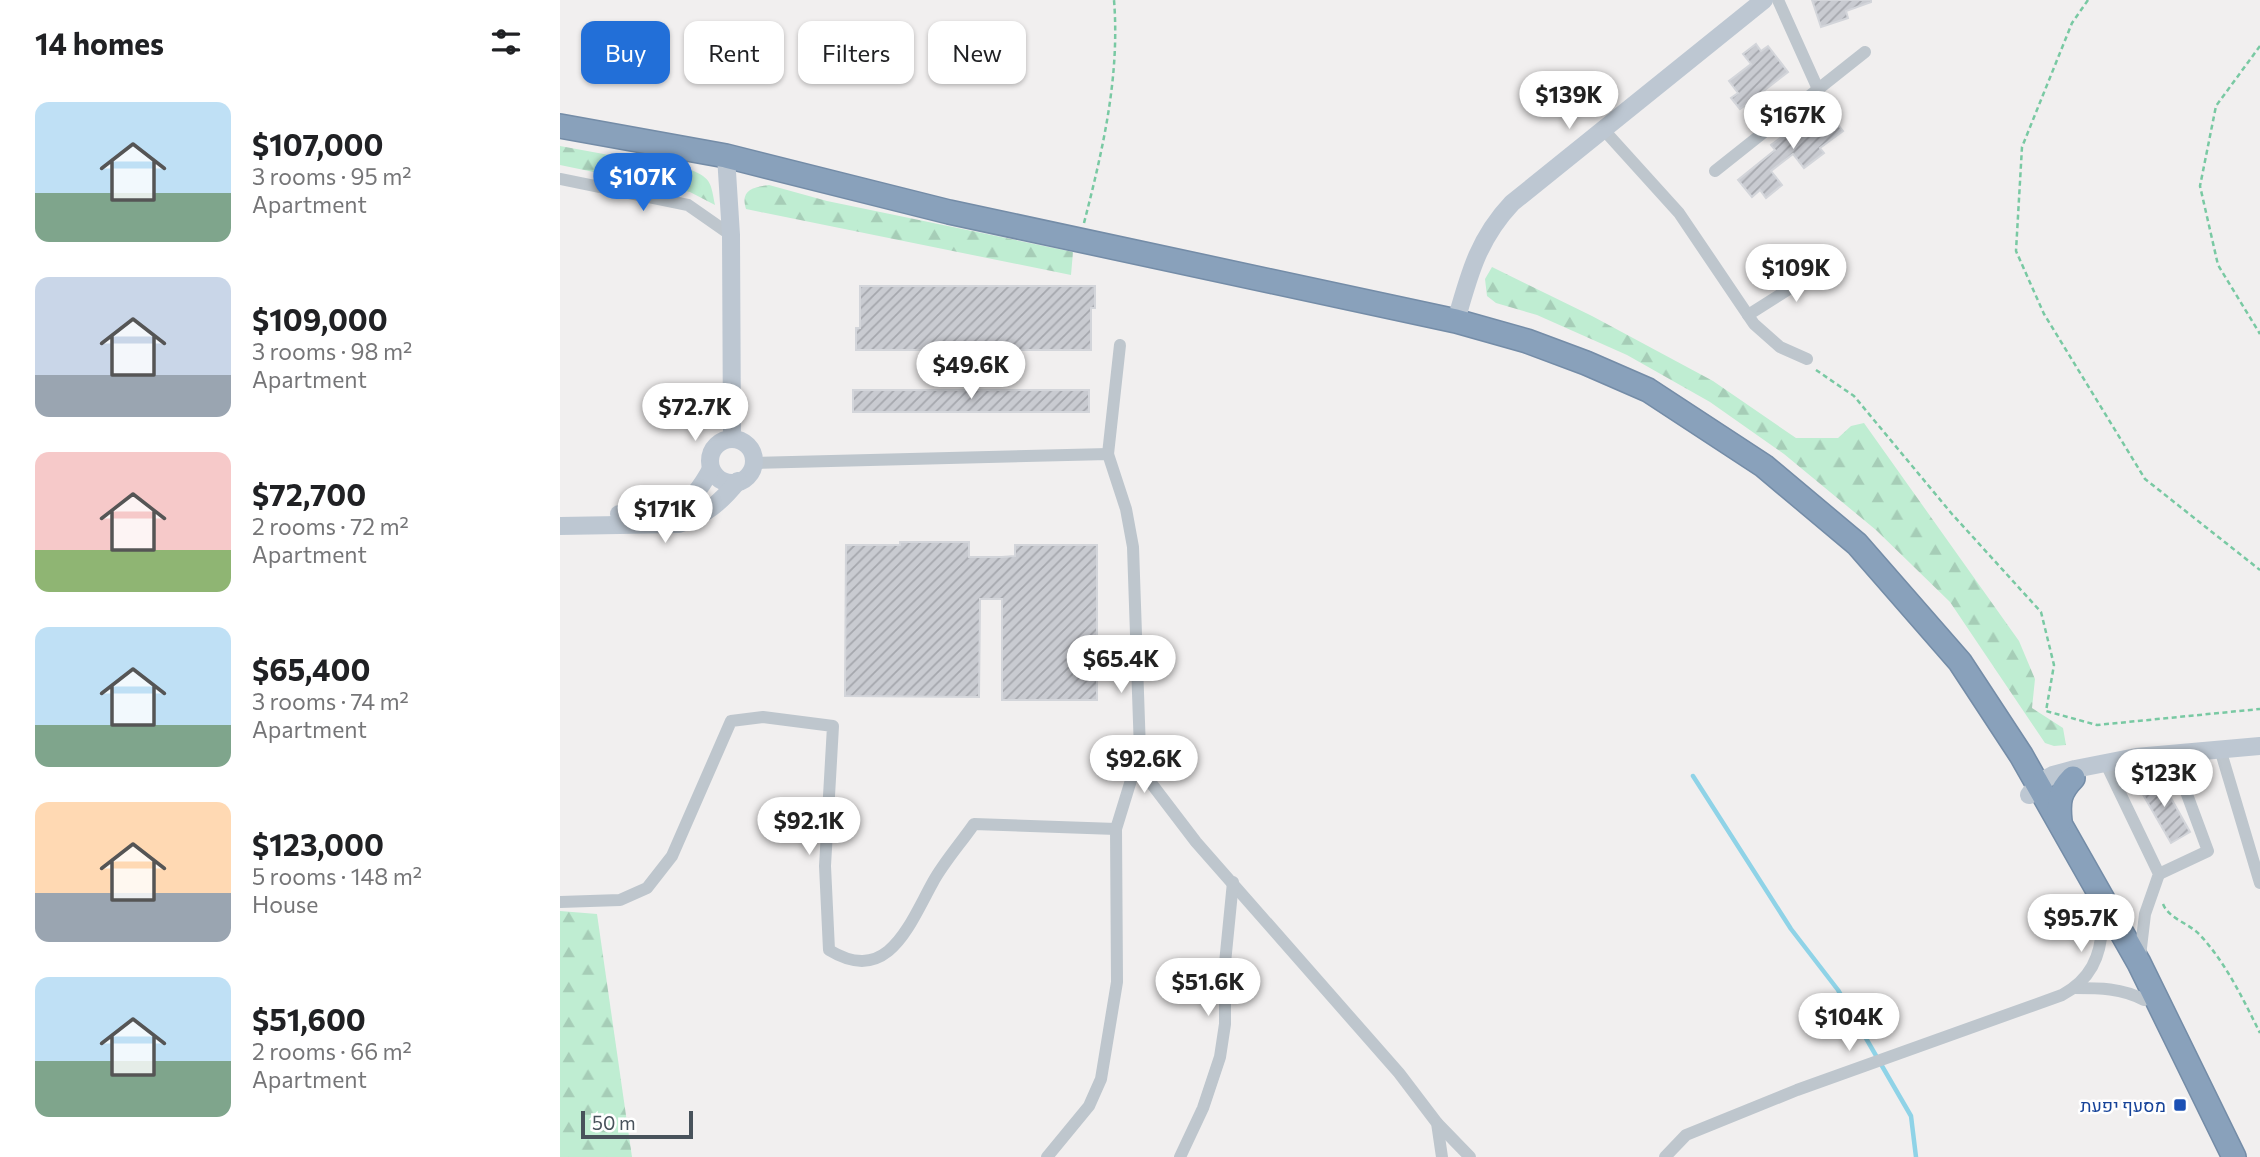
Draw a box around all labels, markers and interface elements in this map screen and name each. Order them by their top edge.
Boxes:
chip: Buy [581,21,670,84]
chip: Rent [684,21,784,84]
chip: Filters [798,21,914,84]
chip: New [928,21,1026,84]
icon: filters [487,23,525,61]
text: 14 homes [35,24,164,61]
pin: $139K [1520,72,1618,131]
text: $139K [1535,80,1603,108]
pin: $167K [1744,92,1842,151]
text: $167K [1760,100,1826,128]
text: $107,000 [252,125,383,162]
icon: home [91,130,175,214]
pin: $107K [594,154,692,213]
text: 3 rooms · 95 m² [252,162,411,190]
text: $107K [609,162,677,190]
text: Apartment [252,190,367,218]
pin: $109K [1747,244,1845,304]
text: $109K [1761,253,1831,281]
text: $109,000 [252,300,388,337]
icon: home [91,305,175,389]
text: 3 rooms · 98 m² [252,337,412,365]
pin: $49.6K [914,342,1028,401]
text: $49.6K [932,350,1010,378]
text: Apartment [252,365,367,393]
pin: $72.7K [638,384,752,443]
text: $72.7K [658,392,732,420]
text: $72,700 [252,475,366,512]
icon: home [91,480,175,564]
pin: $171K [616,486,714,545]
text: $171K [634,494,696,522]
text: 2 rooms · 72 m² [252,512,409,540]
text: Apartment [252,540,367,568]
pin: $65.4K [1064,636,1178,695]
text: $65.4K [1083,644,1159,672]
text: $65,400 [252,650,370,687]
icon: home [91,655,175,739]
text: 3 rooms · 74 m² [252,687,409,715]
text: Apartment [252,715,367,743]
pin: $92.6K [1087,736,1201,795]
text: $92.6K [1106,744,1182,772]
pin: $123K [2115,750,2213,809]
text: $123K [2131,758,2197,786]
pin: $92.1K [752,798,866,857]
text: $92.1K [773,806,845,834]
text: $123,000 [252,825,384,862]
icon: home [91,830,175,914]
text: 5 rooms · 148 m² [252,862,422,890]
text: House [252,890,318,918]
pin: $95.7K [2024,894,2138,954]
text: $95.7K [2043,903,2119,931]
pin: $51.6K [1151,958,1265,1018]
text: $51.6K [1171,967,1245,995]
pin: $104K [1800,993,1898,1053]
text: $51,600 [252,1000,366,1037]
text: $104K [1814,1002,1884,1030]
icon: home [91,1005,175,1089]
text: 2 rooms · 66 m² [252,1037,412,1065]
text: Apartment [252,1065,367,1093]
place label: מסעף יפעת [2080,1094,2166,1116]
marker: מסעף יפעת [2172,1097,2188,1113]
scale bar [581,1108,693,1140]
text: 50 m [592,1111,636,1134]

